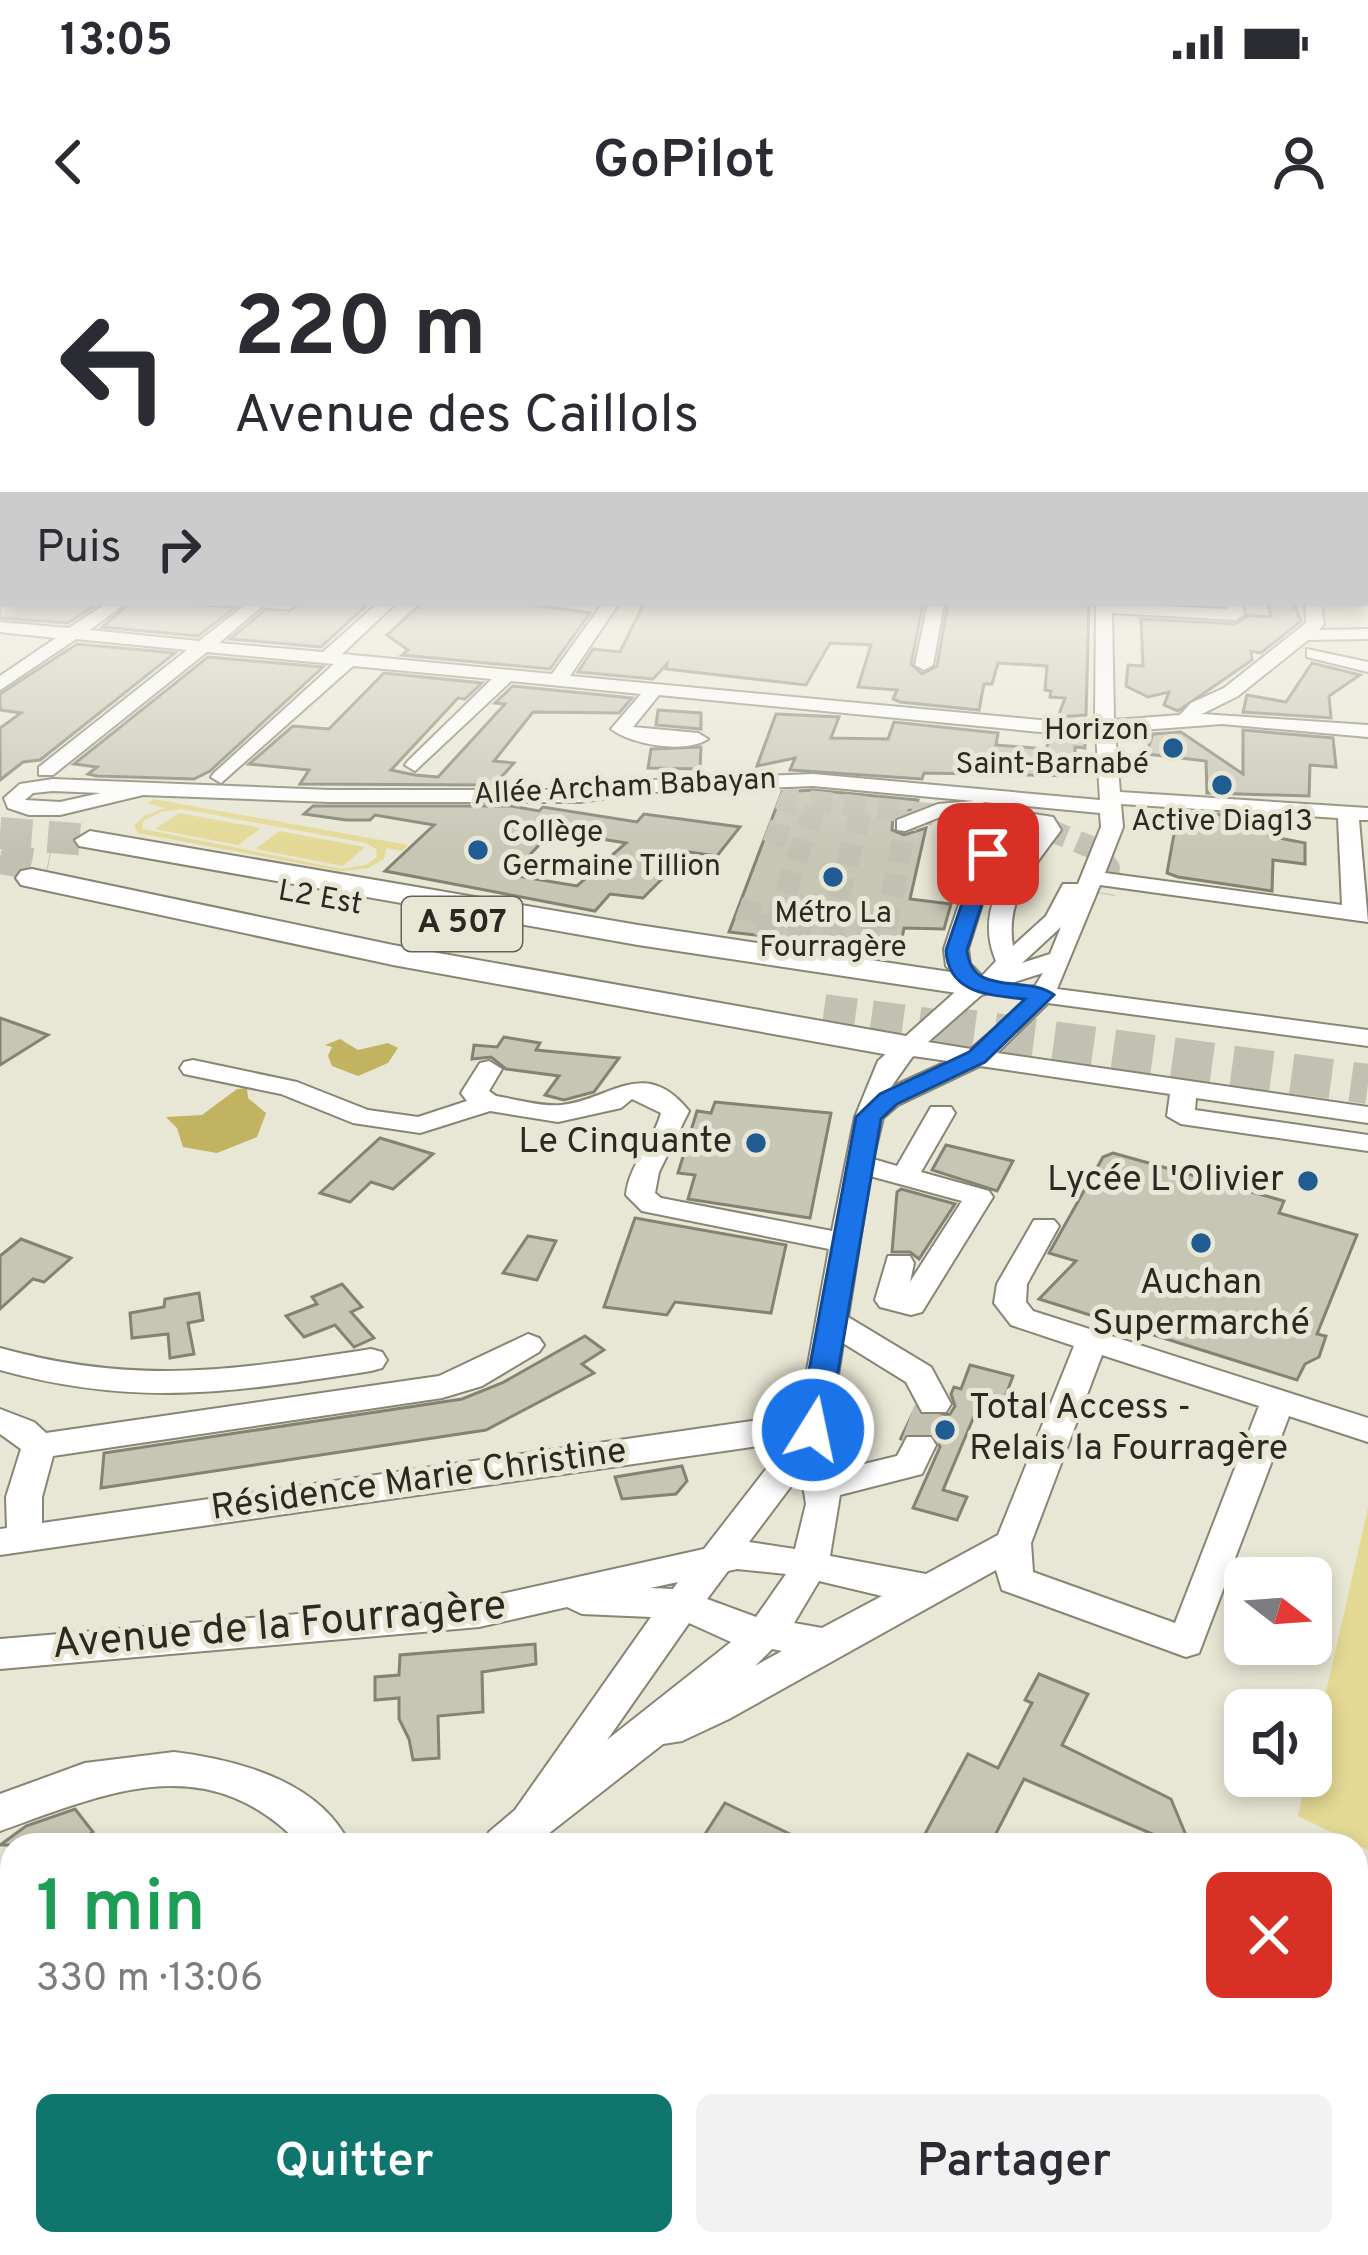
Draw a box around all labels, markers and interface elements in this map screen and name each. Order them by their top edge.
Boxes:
text: 13:05 [60,14,173,71]
text: GoPilot [593,128,775,197]
icon: back [36,129,102,195]
icon: person [1266,129,1332,195]
text: 220 m [234,279,487,385]
icon: left [36,288,192,444]
text: Avenue des Caillols [234,383,699,452]
icon: right [146,516,212,582]
text: Puis [36,521,122,578]
place label: Horizon Saint-Barnabé [956,713,1149,784]
marker: Horizon Saint-Barnabé [1160,735,1186,761]
street label: Allée Archam Babayan [473,762,777,814]
marker: Active Diag13 [1209,772,1235,798]
pin [937,803,1039,905]
place label: Active Diag13 [1131,804,1313,841]
place label: Collège Germaine Tillion [502,815,721,886]
icon: arrive [955,821,1021,887]
marker: Collège Germaine Tillion [465,837,491,863]
marker: Métro La Fourragère [820,864,846,890]
street label: L2 Est [275,873,365,925]
place label: Métro La Fourragère [759,896,907,967]
road number: A 507 [402,897,522,951]
place label: Le Cinquante [518,1120,732,1166]
marker: Le Cinquante [743,1130,769,1156]
place label: Lycée L'Olivier [1047,1158,1284,1204]
marker: Lycée L'Olivier [1295,1168,1321,1194]
marker: Auchan Supermarché [1188,1230,1214,1256]
place label: Auchan Supermarché [1092,1261,1310,1348]
position arrow [750,1367,876,1493]
place label: Total Access - Relais la Fourragère [969,1386,1288,1473]
marker: Total Access - Relais la Fourragère [932,1417,958,1443]
street label: Résidence Marie Christine [208,1429,630,1533]
north arrow [1224,1557,1332,1665]
map controls [1224,1557,1332,1797]
street label: Avenue de la Fourragère [50,1581,508,1673]
button: sound [1224,1689,1332,1797]
text: 1 min [36,1865,206,1957]
button: close [1206,1872,1332,1998]
text: 330 m · 13:06 [36,1956,263,2005]
button: Quitter [36,2094,672,2232]
button: Partager [696,2094,1332,2232]

